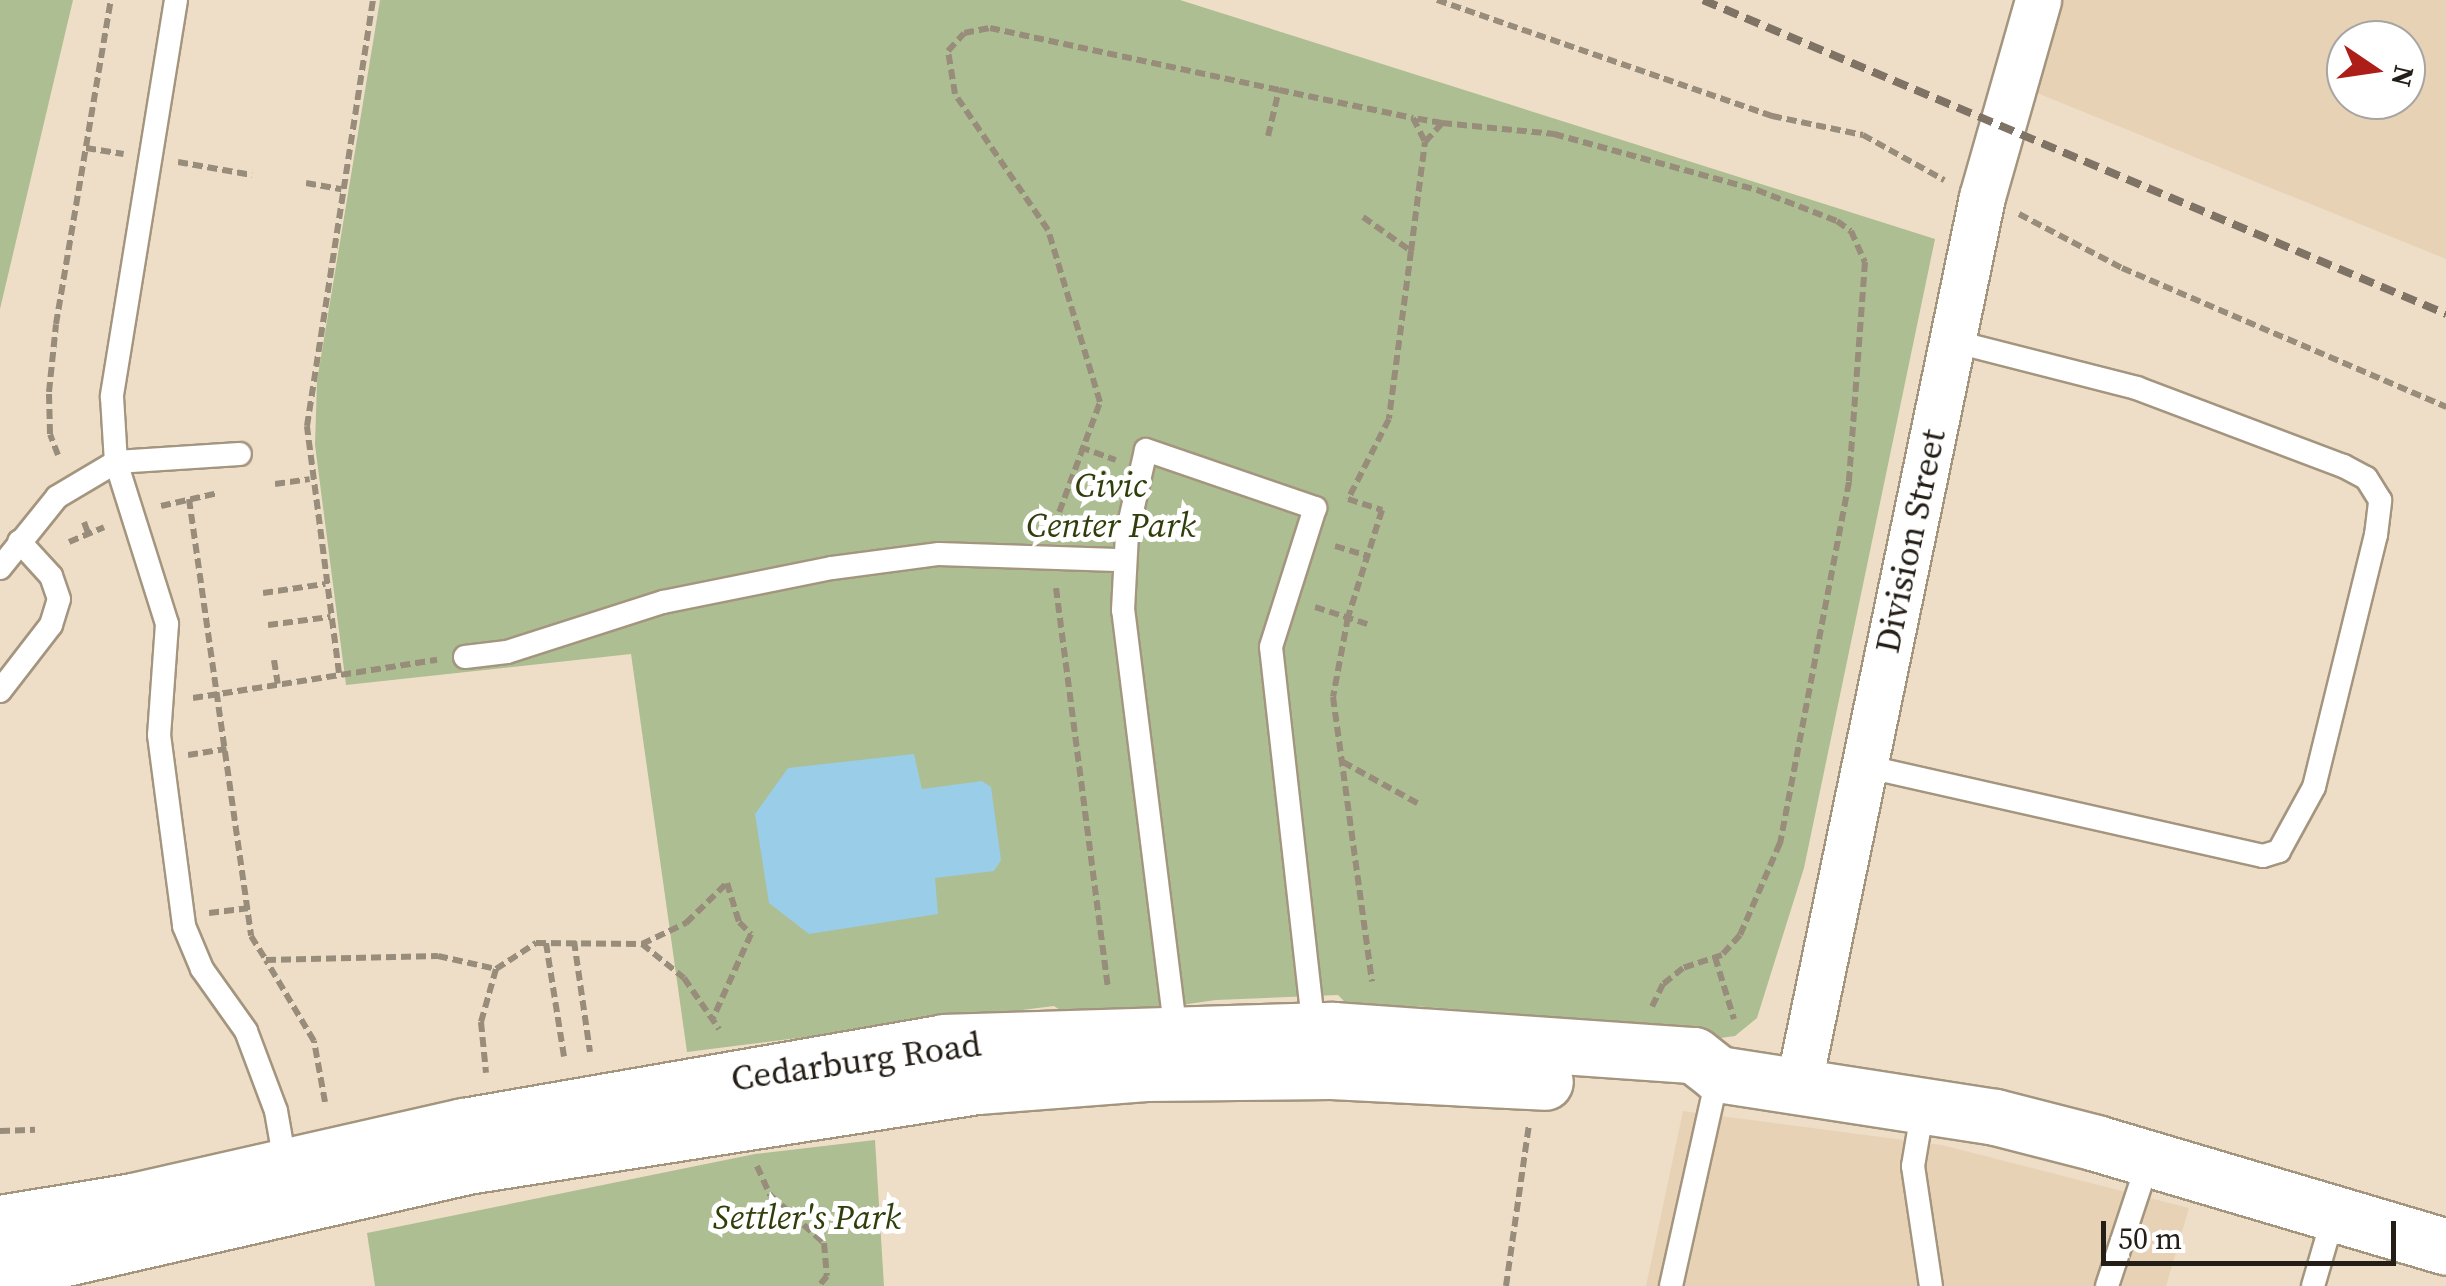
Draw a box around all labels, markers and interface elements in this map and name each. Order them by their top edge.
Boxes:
north arrow [2326,20,2426,120]
text: N [2382,62,2424,90]
street label: Division Street [1866,425,1954,657]
park label: Civic Center Park [1026,464,1196,546]
street label: Cedarburg Road [728,1023,984,1099]
park label: Settler's Park [713,1196,901,1238]
scale bar [2106,1201,2401,1263]
text: 50 m [2118,1218,2182,1259]

